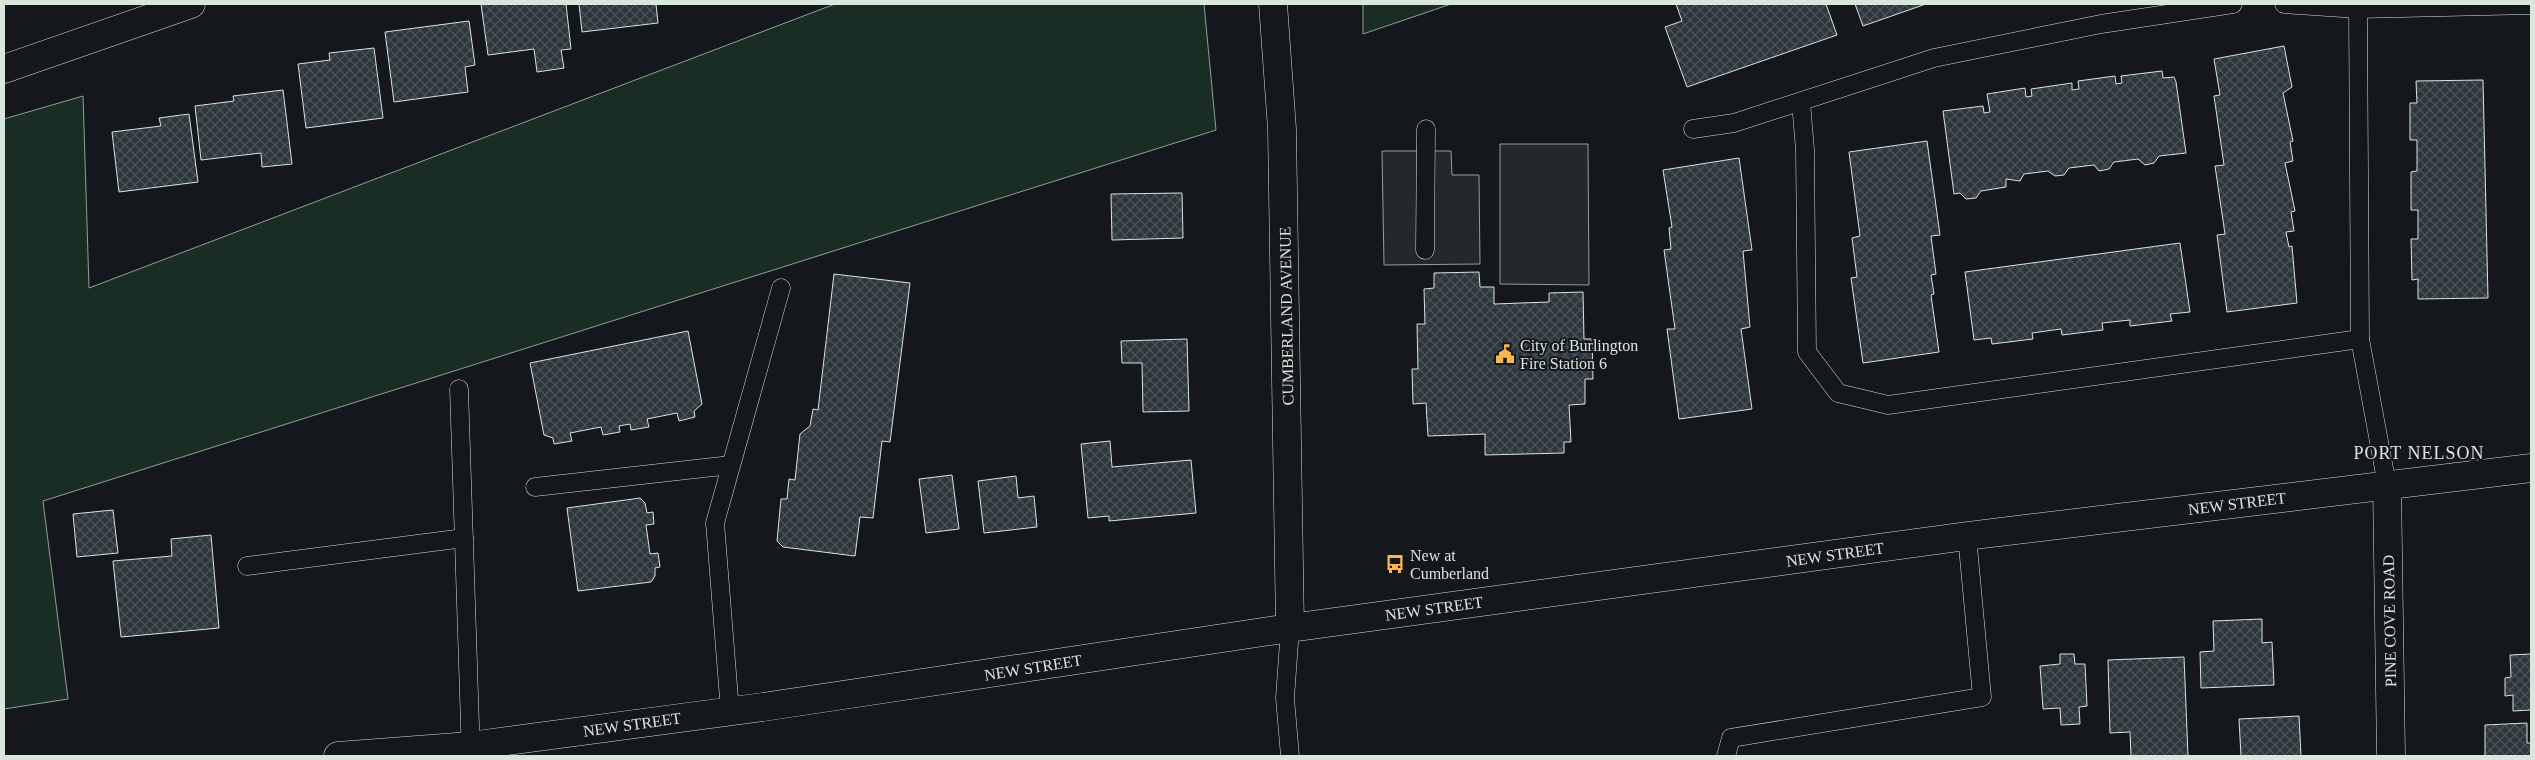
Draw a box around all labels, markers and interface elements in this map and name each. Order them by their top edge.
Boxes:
street label: CUMBERLAND AVENUE [1276,226,1297,406]
place label: City of Burlington Fire Station 6 [1520,337,1638,372]
public building icon: City of Burlington Fire Station 6 [1494,343,1516,365]
district label: PORT NELSON [2353,443,2485,463]
street label: NEW STREET [2187,489,2287,518]
street label: NEW STREET [1785,539,1885,570]
place label: New at Cumberland [1410,547,1489,582]
bus stop icon: New at Cumberland [1384,553,1406,575]
street label: PINE COVE ROAD [2380,555,2399,687]
street label: NEW STREET [1384,593,1484,624]
street label: NEW STREET [983,651,1083,684]
street label: NEW STREET [582,709,682,740]

